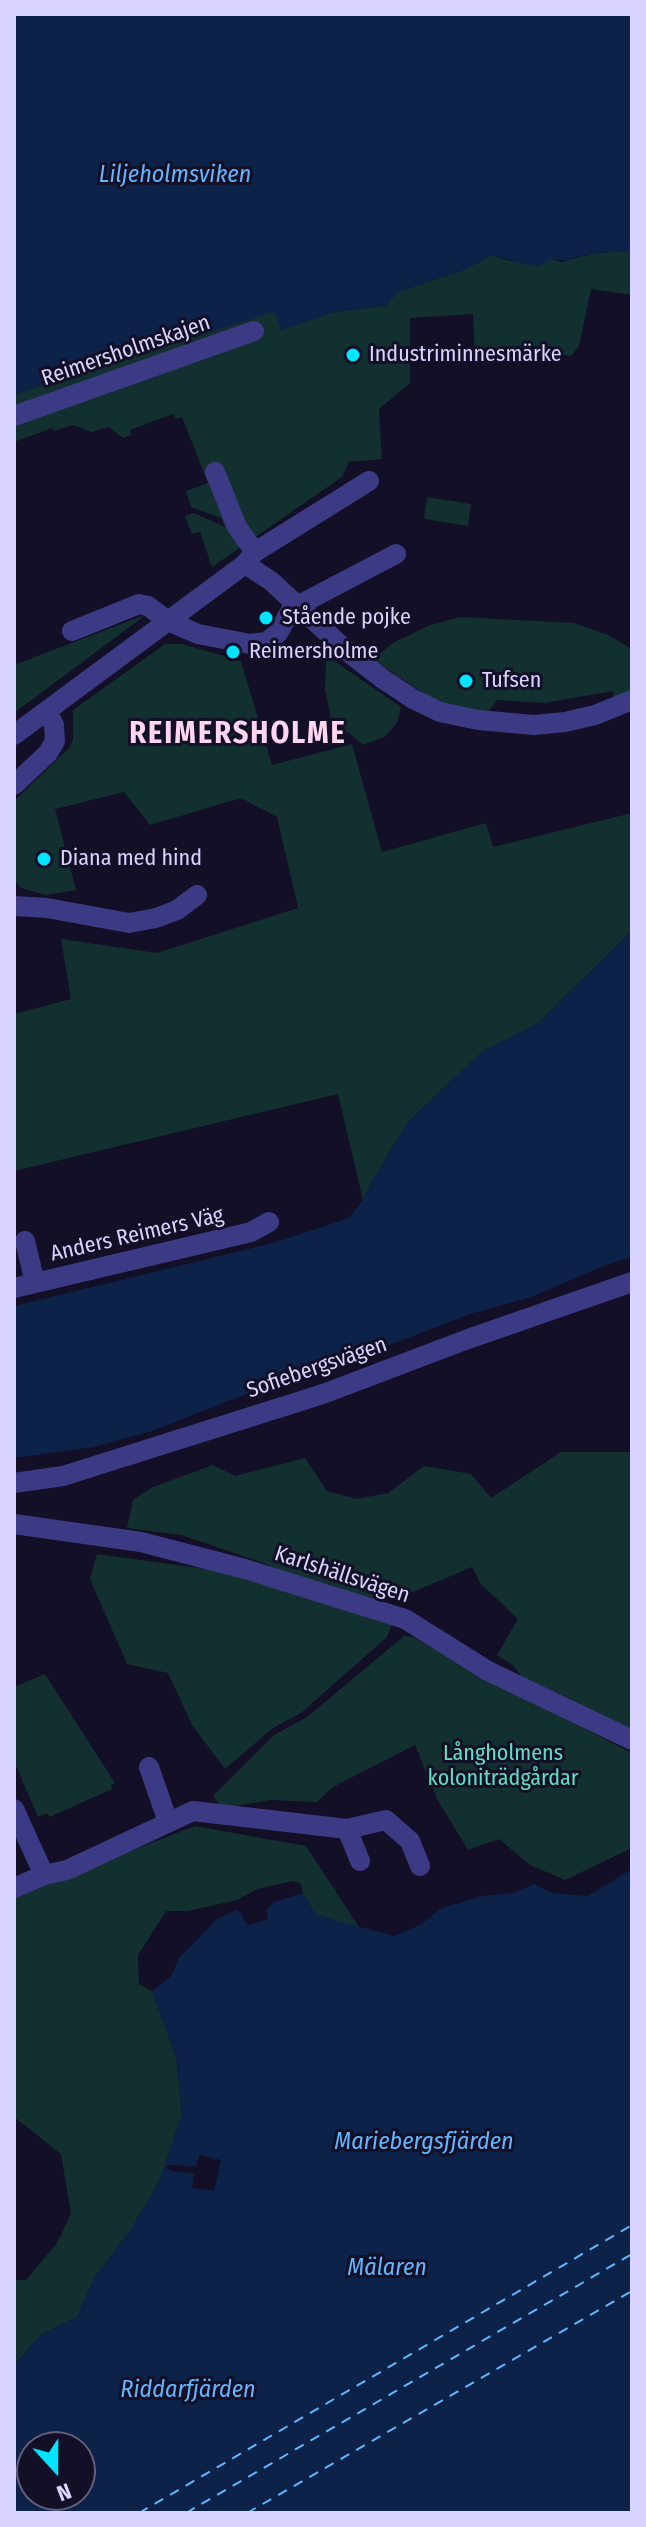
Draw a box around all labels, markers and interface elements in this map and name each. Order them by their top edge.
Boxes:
water label: Liljeholmsviken [99,161,251,189]
street label: Reimersholmskajen [38,310,214,392]
place label: Industriminnesmärke [369,342,562,368]
marker: Industriminnesmärke [344,346,362,364]
place label: Stående pojke [282,605,411,631]
marker: Stående pojke [257,609,275,627]
place label: Reimersholme [249,639,378,665]
marker: Reimersholme [224,643,242,661]
place label: Tufsen [482,668,541,694]
marker: Tufsen [457,672,475,690]
district label: REIMERSHOLME [129,717,347,753]
place label: Diana med hind [60,846,202,872]
marker: Diana med hind [35,850,53,868]
street label: Anders Reimers Väg [48,1202,226,1268]
street label: Sofiebergsvägen [243,1332,391,1404]
street label: Karlshällsvägen [271,1541,413,1609]
park label: Långholmens koloniträdgårdar [428,1741,578,1792]
water label: Mariebergsfjärden [334,2128,514,2156]
water label: Mälaren [347,2254,427,2282]
water label: Riddarfjärden [120,2376,256,2404]
north arrow [16,2431,96,2511]
text: N [53,2477,75,2507]

